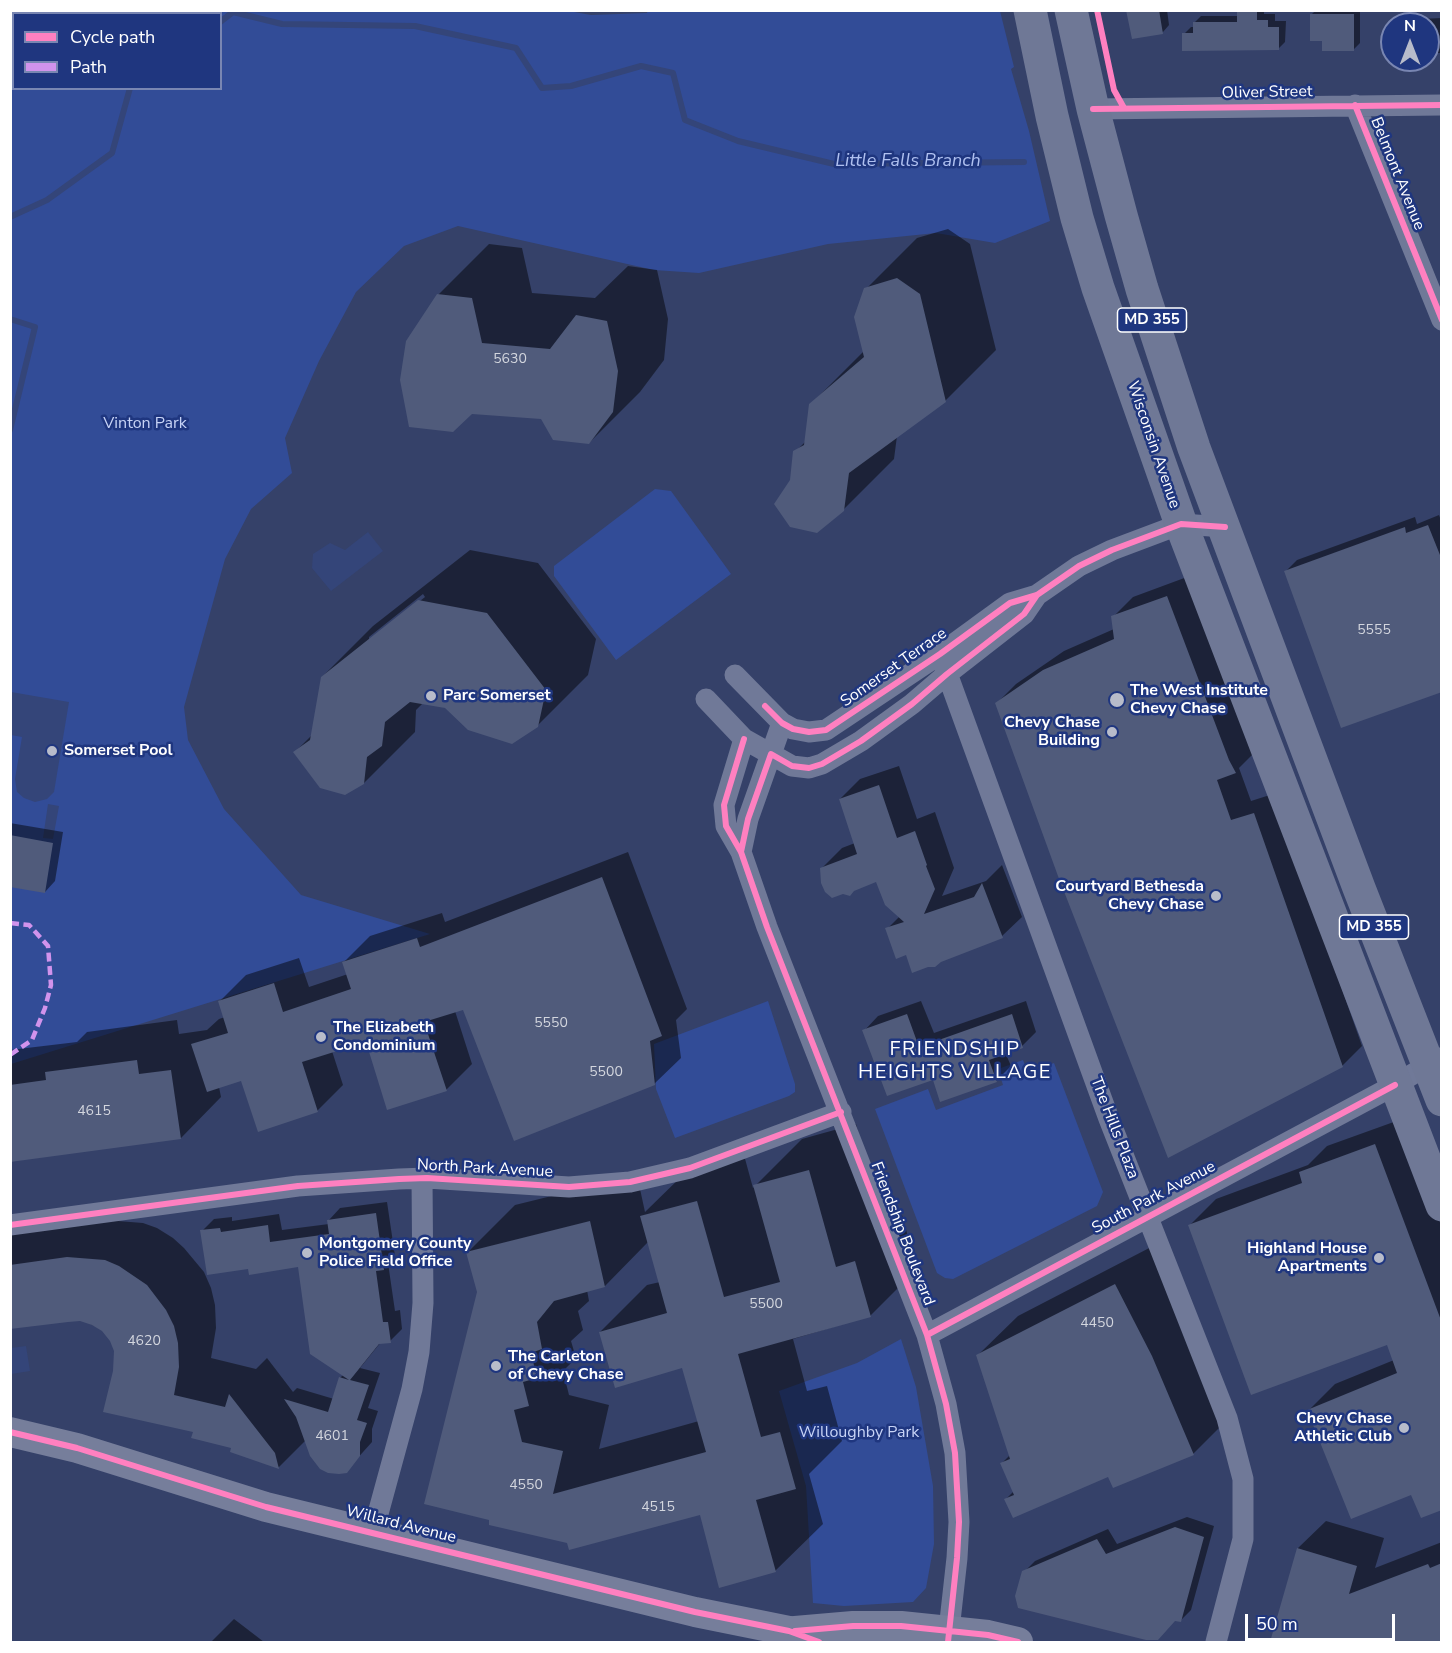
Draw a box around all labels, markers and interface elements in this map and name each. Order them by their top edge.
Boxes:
legend [12,12,222,90]
north arrow [1380,12,1440,72]
text: N [1404,15,1416,37]
text: Cycle path [70,25,155,49]
text: Path [70,55,107,79]
street label: Oliver Street [1221,83,1313,103]
street label: Belmont Avenue [1366,115,1428,233]
water label: Little Falls Branch [835,151,981,173]
road number: MD 355 [1118,308,1186,332]
house number: 5630 [493,352,527,368]
street label: Wisconsin Avenue [1122,379,1184,511]
park label: Vinton Park [103,414,187,434]
house number: 5555 [1357,623,1391,639]
street label: Somerset Terrace [837,624,951,712]
place label: The West Institute Chevy Chase [1130,681,1268,719]
place label: Parc Somerset [443,686,551,706]
marker: Parc Somerset [424,689,438,703]
marker: The West Institute Chevy Chase [1108,691,1126,709]
place label: Chevy Chase Building [1004,713,1100,751]
marker: Chevy Chase Building [1105,725,1119,739]
place label: Somerset Pool [64,741,173,761]
marker: Somerset Pool [45,744,59,758]
place label: Courtyard Bethesda Chevy Chase [1055,877,1204,915]
marker: Courtyard Bethesda Chevy Chase [1209,889,1223,903]
road number: MD 355 [1340,915,1408,939]
house number: 5550 [534,1016,568,1032]
place label: The Elizabeth Condominium [333,1018,436,1056]
marker: The Elizabeth Condominium [314,1030,328,1044]
district label: FRIENDSHIP HEIGHTS VILLAGE [858,1038,1052,1085]
house number: 5500 [589,1065,623,1081]
street label: The Hills Plaza [1086,1074,1142,1182]
house number: 4615 [77,1104,111,1120]
street label: North Park Avenue [416,1156,554,1182]
street label: South Park Avenue [1089,1157,1219,1239]
street label: Friendship Boulevard [866,1160,938,1308]
place label: Montgomery County Police Field Office [319,1234,471,1272]
place label: Highland House Apartments [1247,1239,1367,1277]
marker: Montgomery County Police Field Office [300,1246,314,1260]
marker: Highland House Apartments [1372,1251,1386,1265]
house number: 5500 [749,1297,783,1313]
house number: 4450 [1080,1316,1114,1332]
house number: 4620 [127,1334,161,1350]
place label: The Carleton of Chevy Chase [508,1347,623,1385]
marker: The Carleton of Chevy Chase [489,1359,503,1373]
place label: Chevy Chase Athletic Club [1294,1409,1392,1447]
marker: Chevy Chase Athletic Club [1397,1421,1411,1435]
park label: Willoughby Park [799,1423,919,1443]
house number: 4601 [315,1429,349,1445]
house number: 4550 [509,1478,543,1494]
house number: 4515 [641,1500,675,1516]
street label: Willard Avenue [344,1502,458,1548]
scale bar [1248,1602,1398,1640]
text: 50 m [1256,1612,1298,1636]

